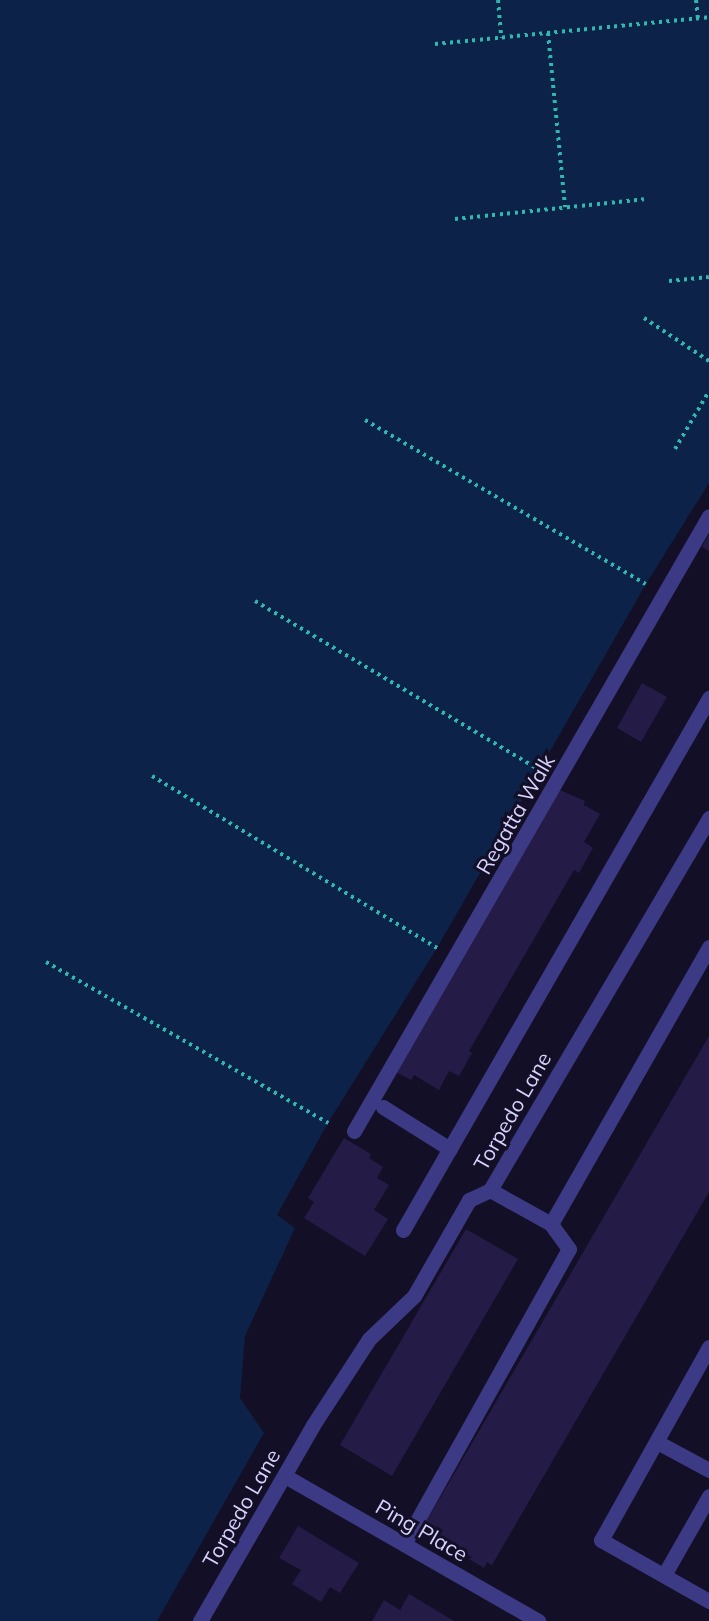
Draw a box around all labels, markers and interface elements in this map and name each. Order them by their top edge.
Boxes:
street label: Regatta Walk [471,750,559,878]
street label: Torpedo Lane [468,1047,556,1175]
street label: Torpedo Lane [197,1444,285,1572]
street label: Ping Place [372,1494,472,1566]

